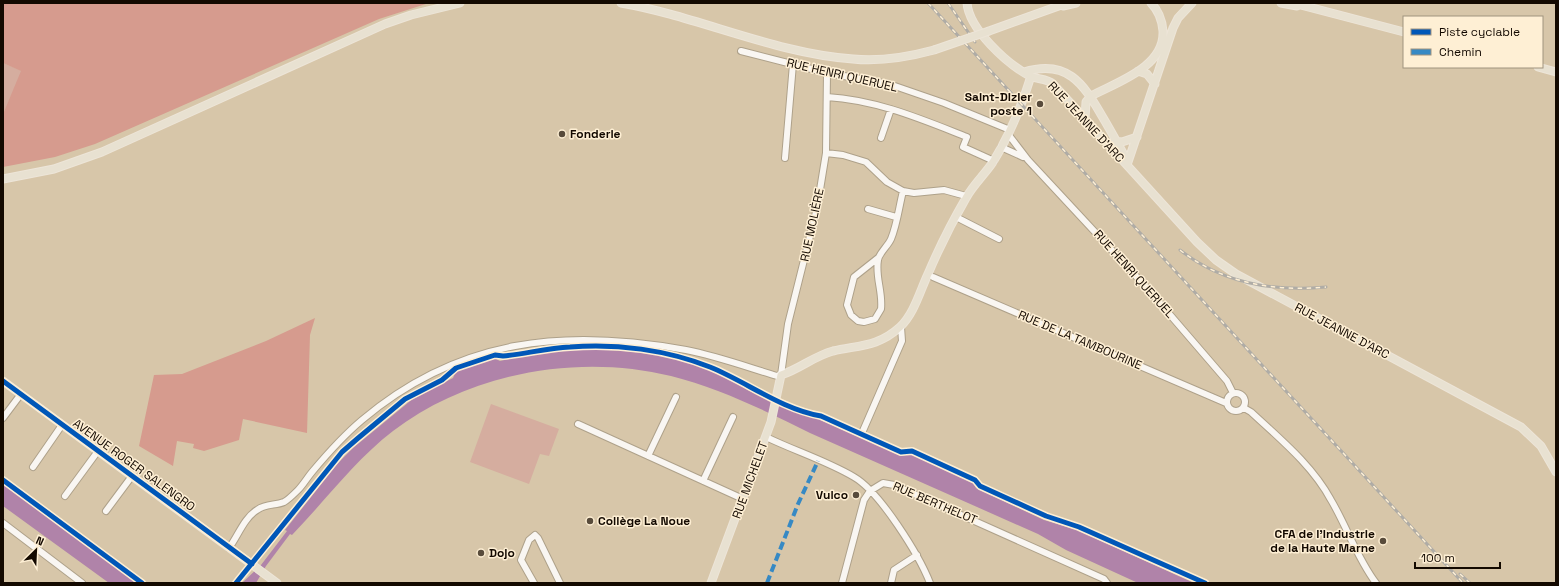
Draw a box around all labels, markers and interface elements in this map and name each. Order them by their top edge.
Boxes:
legend [1403,16,1543,68]
text: Piste cyclable [1439,24,1520,40]
text: Chemin [1439,44,1482,60]
street label: RUE HENRI QUERUEL [785,54,899,96]
street label: RUE JEANNE D'ARC [1044,78,1128,166]
place label: Saint-Dizier poste 1 [965,89,1032,119]
marker: Saint-Dizier poste 1 [1035,99,1045,109]
place label: Fonderie [570,126,621,142]
marker: Fonderie [557,129,567,139]
street label: RUE MOLIÈRE [796,187,828,263]
street label: RUE HENRI QUERUEL [1090,227,1178,322]
street label: RUE JEANNE D'ARC [1292,299,1392,363]
street label: RUE DE LA TAMBOURINE [1016,307,1145,373]
street label: AVENUE ROGER SALENGRO [70,415,198,515]
street label: RUE MICHELET [729,439,771,521]
street label: RUE BERTHELOT [890,478,980,528]
place label: Vulco [816,487,848,503]
marker: Vulco [851,490,861,500]
place label: Collège La Noue [598,513,690,529]
marker: Collège La Noue [585,516,595,526]
place label: CFA de l'Industrie de la Haute Marne [1270,526,1375,556]
north arrow [16,530,56,570]
text: N [34,533,46,549]
marker: CFA de l'Industrie de la Haute Marne [1378,536,1388,546]
scale bar [1415,544,1500,570]
place label: Dojo [489,545,515,561]
marker: Dojo [476,548,486,558]
text: 100 m [1421,550,1455,566]

